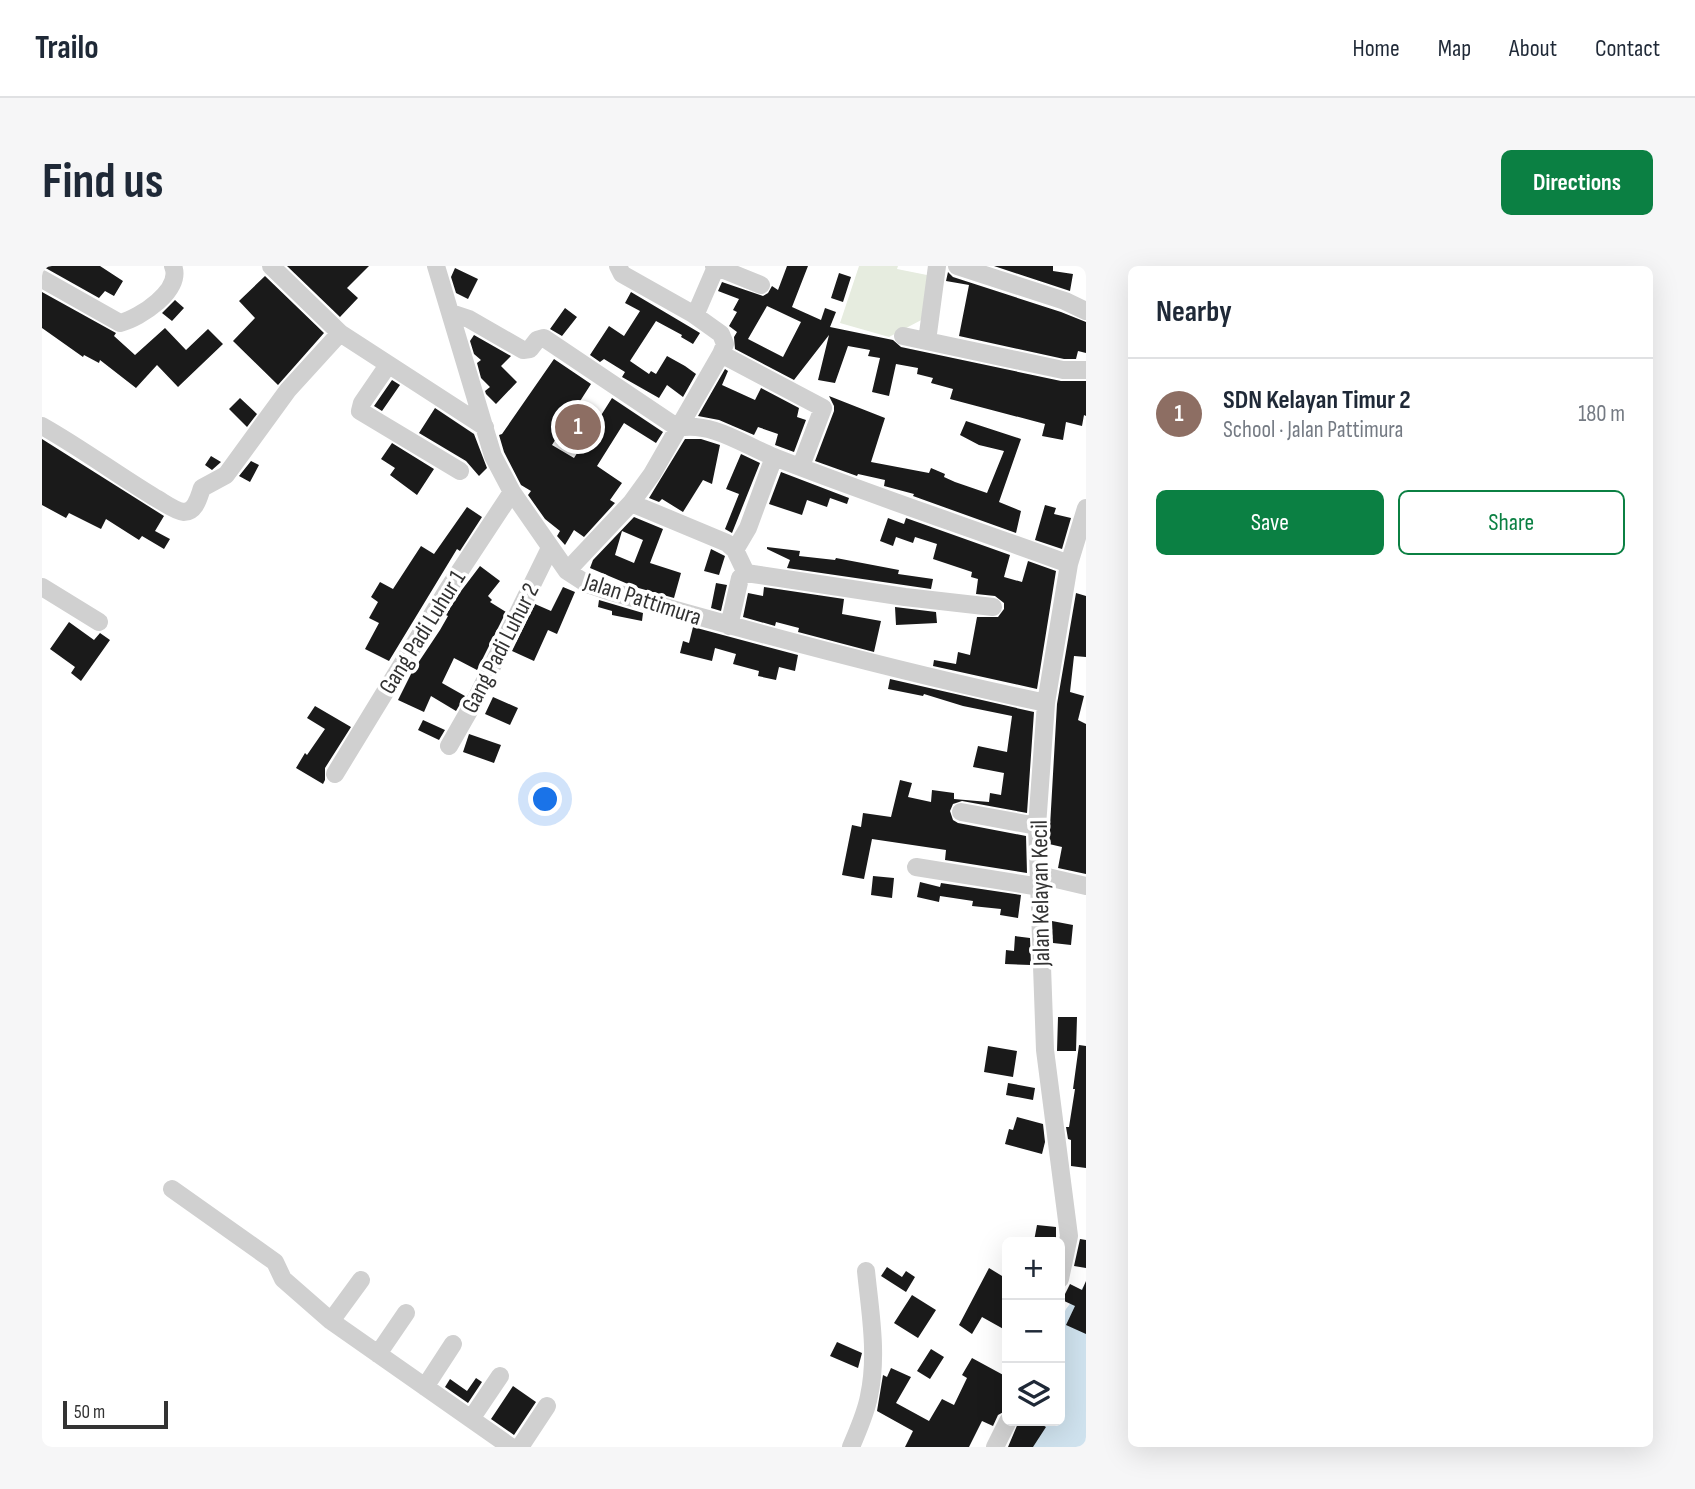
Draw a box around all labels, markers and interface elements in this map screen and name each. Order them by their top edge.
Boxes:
text: Trailo [35,28,99,68]
text: Home [1352,34,1400,63]
text: Map [1438,34,1471,63]
text: About [1509,34,1557,63]
text: Contact [1595,34,1660,63]
button: Directions [1501,150,1653,215]
text: Find us [42,153,164,212]
text: Nearby [1156,294,1232,330]
text: SDN Kelayan Timur 2 [1223,385,1411,416]
text: 1 [1174,400,1184,428]
text: 180 m [1578,400,1625,428]
pin: 1 [555,401,601,453]
text: School · Jalan Pattimura [1223,416,1403,444]
button: Save [1156,490,1384,555]
button: Share [1398,490,1625,555]
street label: Gang Padi Luhur 1 [373,565,472,699]
street label: Jalan Pattimura [580,567,705,632]
street label: Gang Padi Luhur 2 [455,578,546,718]
your location [528,782,562,816]
street label: Jalan Kelayan Kecil [1025,820,1056,967]
map controls [1002,1237,1065,1426]
button: + [1002,1237,1065,1300]
button: − [1002,1300,1065,1363]
button: layers [1002,1363,1065,1426]
scale bar [63,1398,168,1430]
text: 50 m [74,1401,105,1424]

